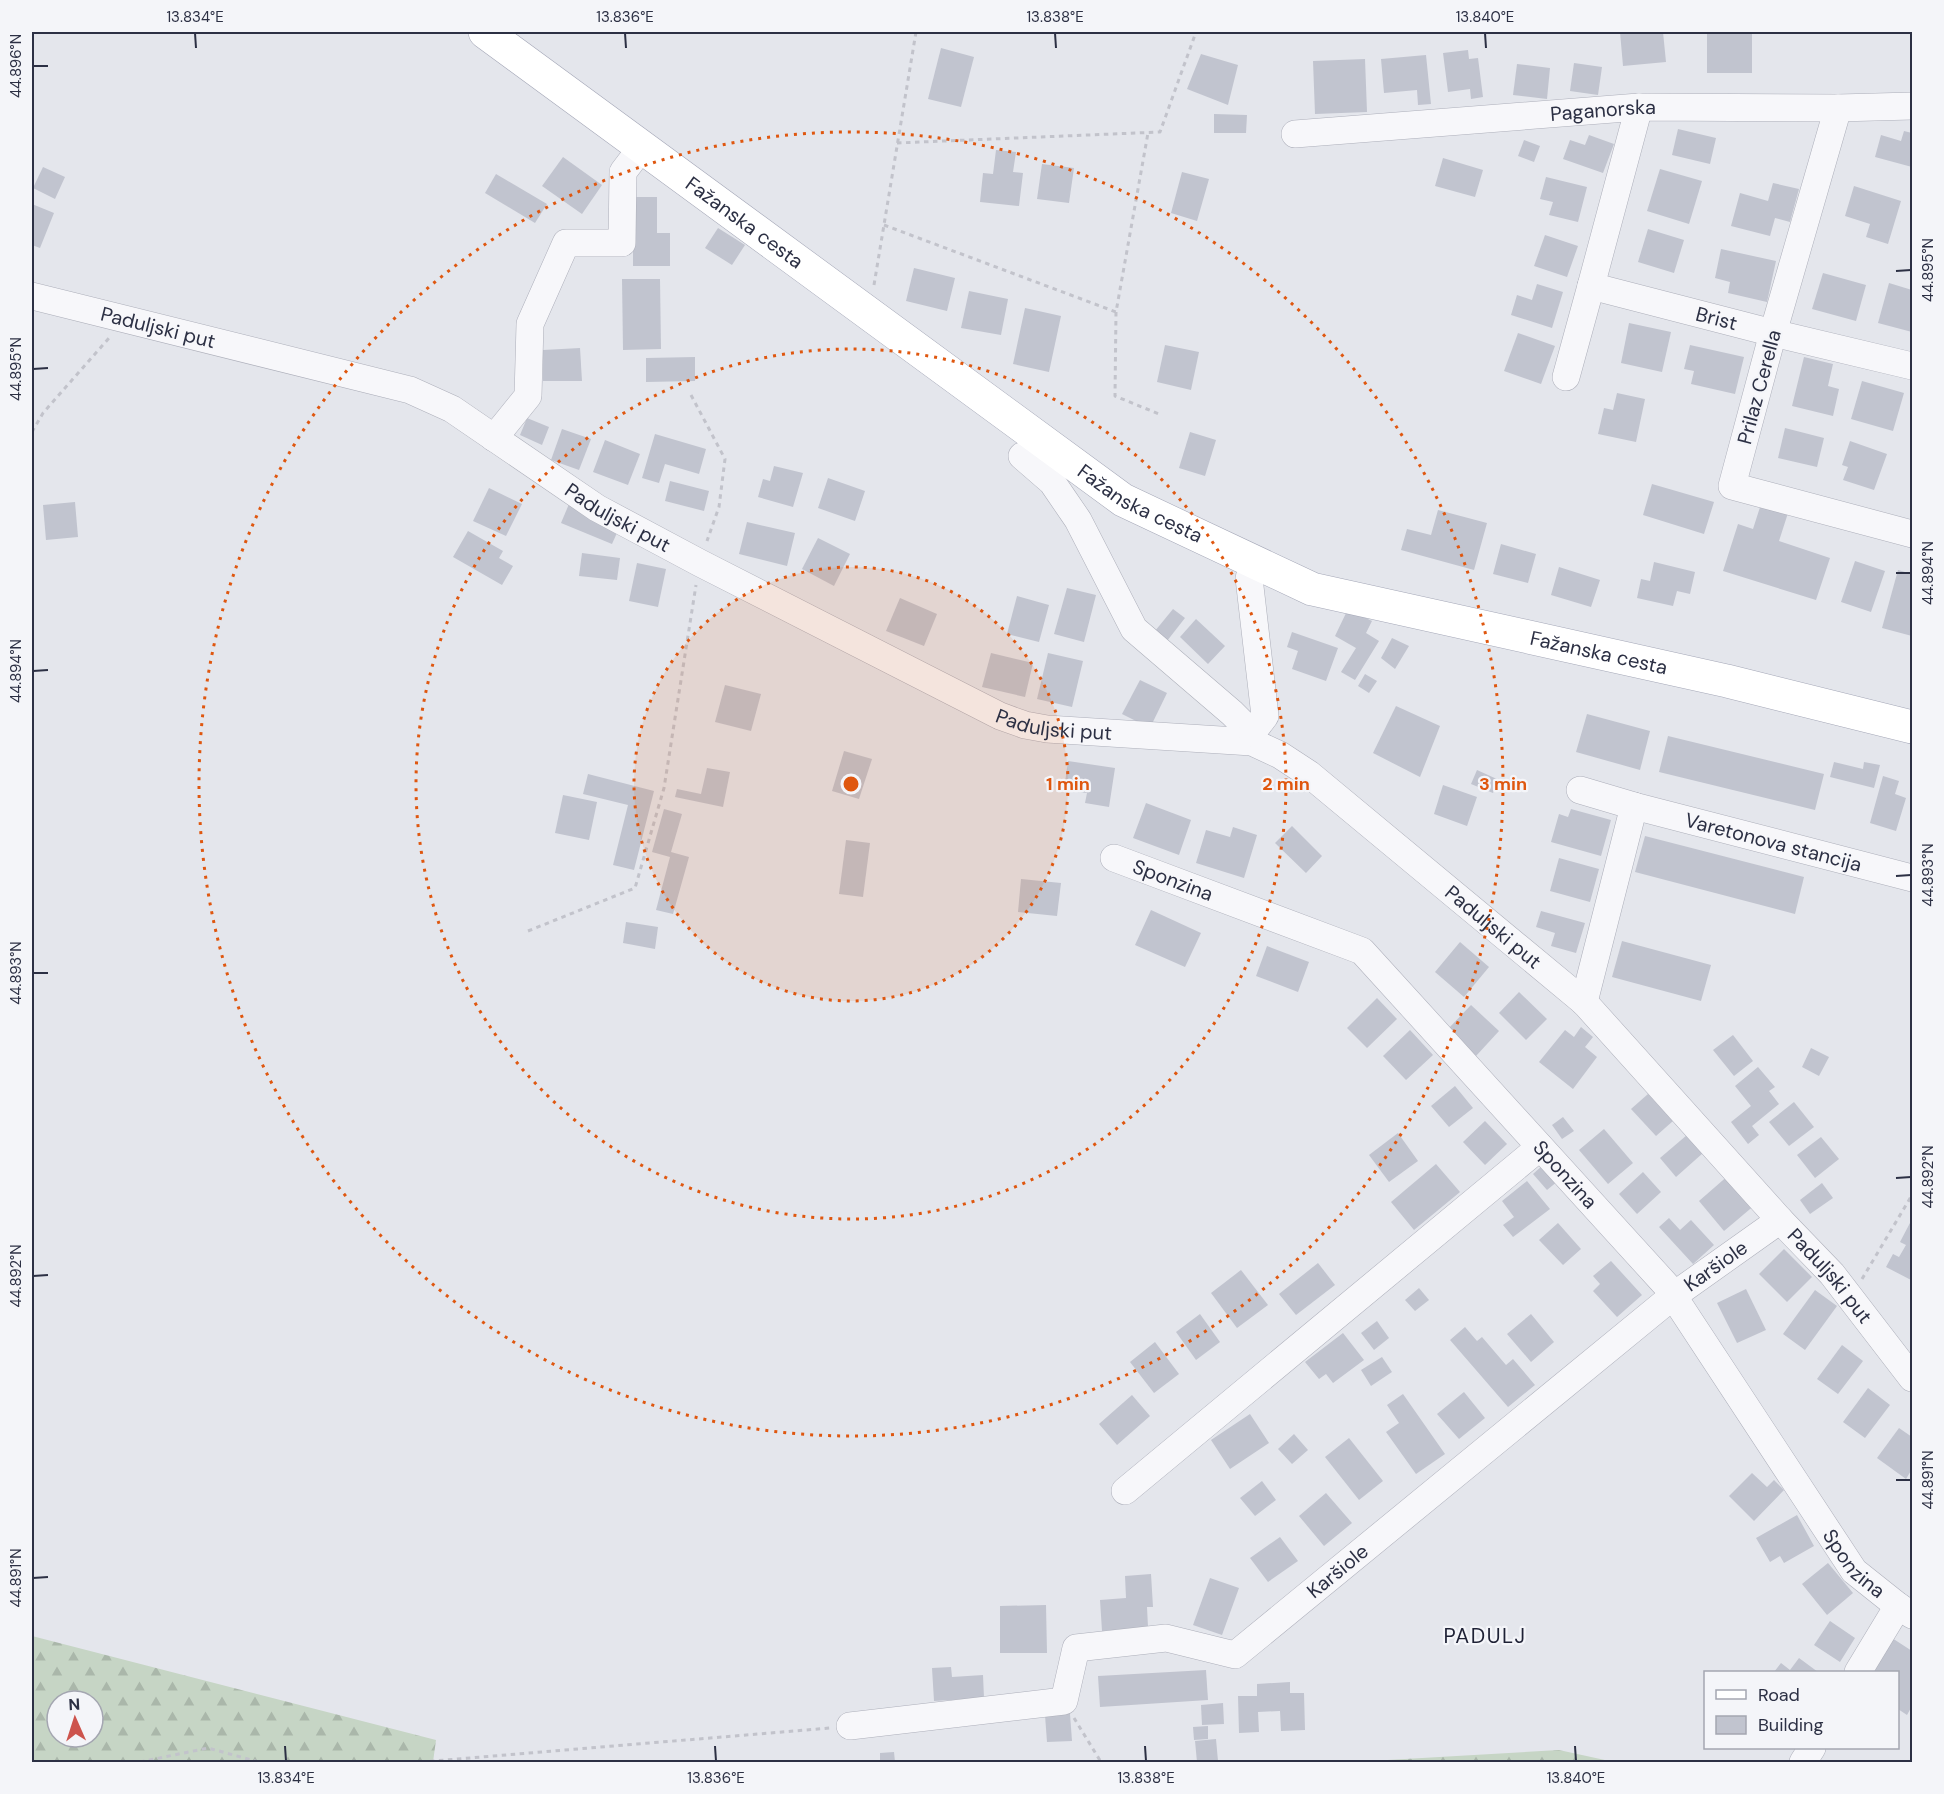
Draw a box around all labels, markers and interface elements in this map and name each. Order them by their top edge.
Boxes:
text: 13.834°E [166,7,224,27]
text: 13.836°E [596,7,654,27]
text: 13.838°E [1026,7,1084,27]
text: 13.840°E [1456,7,1514,27]
text: 44.896°N [6,34,26,98]
street label: Paganorska [1549,94,1656,127]
street label: Fažanska cesta [681,171,809,274]
text: 44.895°N [1918,238,1938,302]
street label: Paduljski put [98,301,218,354]
street label: Brist [1693,301,1740,336]
street label: Prilaz Cerella [1731,327,1787,447]
text: 44.895°N [6,337,26,401]
street label: Fažanska cesta [1072,458,1207,549]
street label: Paduljski put [560,477,675,558]
text: 44.894°N [1918,541,1938,605]
street label: Fažanska cesta [1528,625,1670,680]
text: 44.894°N [6,639,26,703]
street label: Paduljski put [992,703,1113,746]
text: 1 min [1046,772,1090,796]
text: 2 min [1262,772,1310,796]
text: 3 min [1479,772,1527,796]
centre of rings [841,774,861,794]
street label: Varetonova stancija [1682,807,1865,877]
text: 44.893°N [1918,843,1938,907]
street label: Sponzina [1129,853,1217,907]
street label: Paduljski put [1440,879,1547,974]
text: 44.893°N [6,941,26,1005]
street label: Sponzina [1528,1135,1603,1214]
text: 44.892°N [1918,1145,1938,1209]
street label: Paduljski put [1782,1223,1878,1329]
street label: Karšiole [1679,1234,1753,1297]
text: 44.892°N [6,1244,26,1308]
text: 44.891°N [1918,1450,1938,1510]
street label: Sponzina [1817,1524,1890,1604]
street label: Karšiole [1301,1538,1374,1604]
text: 44.891°N [6,1548,26,1608]
district label: PADULJ [1443,1622,1527,1650]
legend [1704,1671,1899,1749]
text: Road [1758,1683,1800,1707]
north arrow [45,1689,105,1749]
text: N [68,1694,81,1715]
text: Building [1758,1713,1823,1737]
text: 13.834°E [257,1768,315,1788]
text: 13.836°E [687,1768,745,1788]
text: 13.838°E [1117,1768,1175,1788]
text: 13.840°E [1547,1768,1605,1788]

